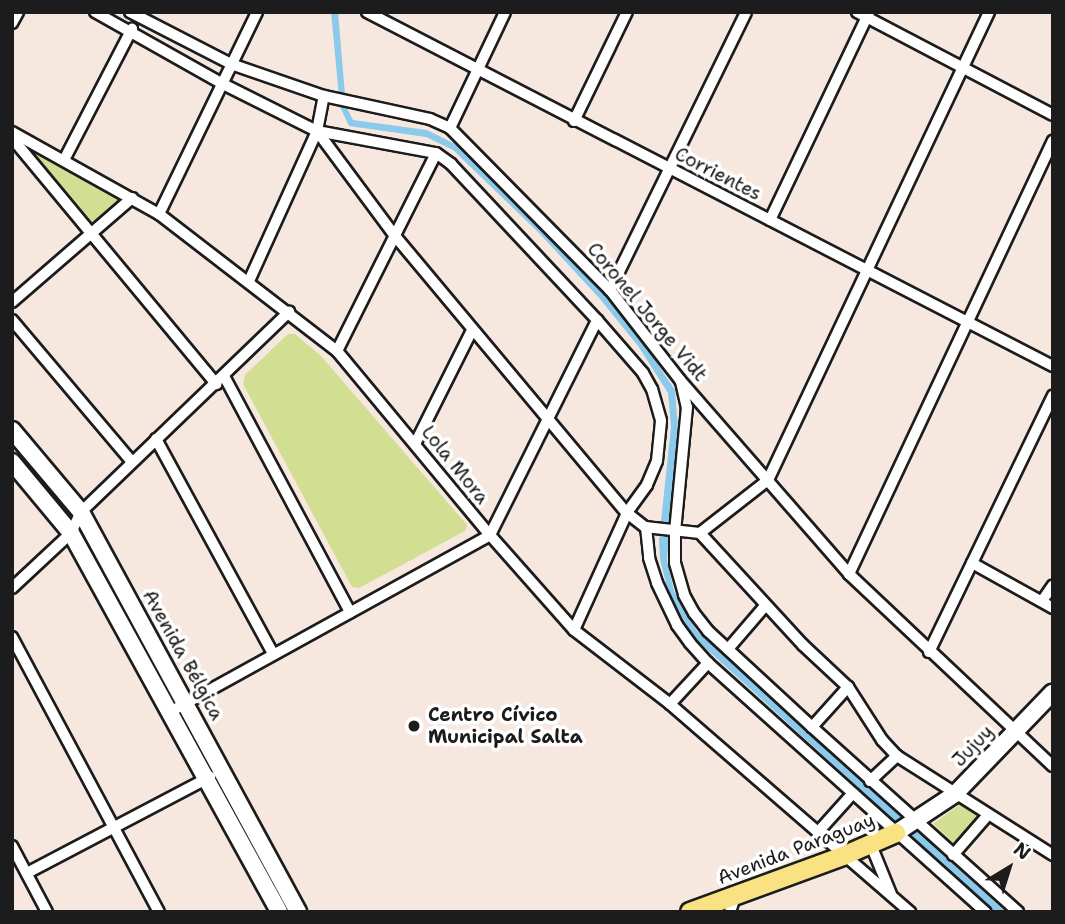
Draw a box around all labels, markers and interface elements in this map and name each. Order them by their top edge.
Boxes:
street label: Corrientes [671,143,765,205]
street label: Coronel Jorge Vidt [582,238,712,386]
street label: Lola Mora [416,421,494,509]
street label: Avenida Bélgica [138,586,228,724]
place label: Centro Cívico Municipal Salta [428,704,583,748]
marker: Centro Cívico Municipal Salta [406,718,422,734]
street label: Jujuy [948,720,998,772]
street label: Avenida Paraguay [714,809,878,889]
north arrow [974,833,1044,903]
text: N [1009,837,1036,866]

